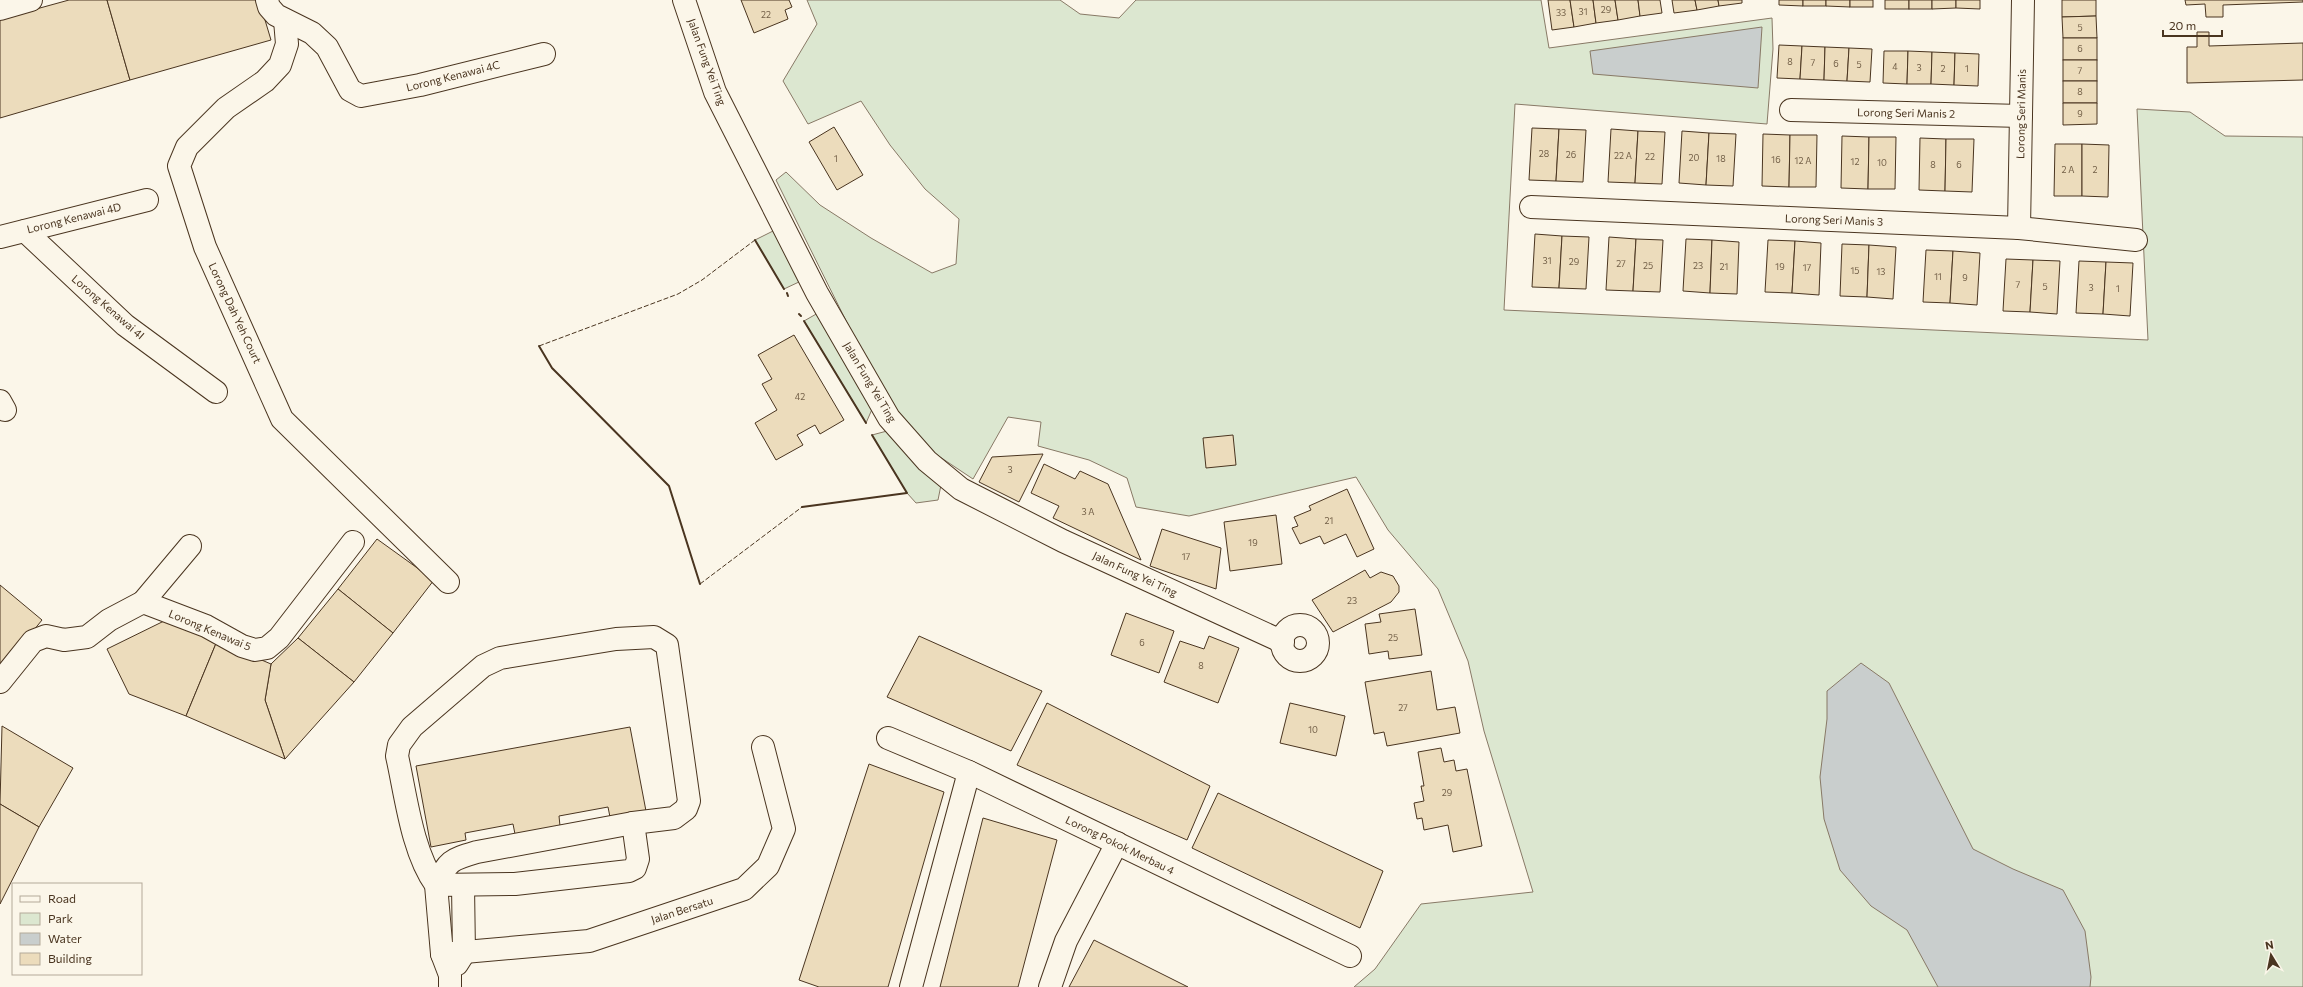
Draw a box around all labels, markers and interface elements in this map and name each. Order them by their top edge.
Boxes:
house number: 29 [1601,4,1611,15]
house number: 31 [1579,6,1587,17]
house number: 33 [1556,7,1566,18]
house number: 22 [761,9,771,20]
scale bar [2163,12,2222,38]
street label: Jalan Fung Yei Ting [685,17,729,107]
text: 20 m [2169,18,2196,32]
house number: 5 [2077,22,2083,33]
house number: 6 [2077,43,2083,54]
house number: 8 [1787,56,1793,67]
house number: 7 [1811,57,1816,68]
street label: Lorong Kenawai 4C [405,58,501,93]
house number: 6 [1833,58,1839,69]
house number: 5 [1856,59,1862,70]
house number: 4 [1892,61,1898,72]
house number: 3 [1916,62,1922,73]
house number: 2 [1941,63,1946,74]
house number: 1 [1965,63,1969,74]
house number: 7 [2078,65,2083,76]
street label: Lorong Seri Manis [2013,69,2028,159]
house number: 8 [2077,86,2083,97]
street label: Lorong Seri Manis 2 [1857,105,1955,120]
house number: 9 [2077,108,2083,119]
house number: 28 [1539,148,1549,159]
house number: 26 [1566,149,1576,160]
house number: 22 A [1614,150,1632,161]
house number: 22 [1645,151,1655,162]
house number: 20 [1689,152,1700,163]
house number: 1 [834,153,838,164]
house number: 18 [1716,153,1726,164]
house number: 16 [1771,154,1781,165]
house number: 12 A [1795,155,1811,166]
house number: 12 [1851,156,1859,167]
house number: 10 [1877,157,1887,168]
house number: 8 [1930,159,1936,170]
house number: 6 [1956,159,1962,170]
house number: 2 A [2062,164,2074,175]
house number: 2 [2093,164,2098,175]
street label: Lorong Kenawai 4D [25,199,122,236]
street label: Lorong Seri Manis 3 [1785,211,1883,228]
house number: 31 [1543,255,1551,266]
house number: 29 [1569,256,1579,267]
house number: 27 [1616,258,1626,269]
street label: Lorong Dah Yeh Court [206,260,265,366]
house number: 25 [1643,260,1653,271]
house number: 23 [1693,260,1703,271]
house number: 21 [1720,261,1728,272]
house number: 19 [1775,261,1785,272]
house number: 17 [1803,262,1812,273]
house number: 15 [1850,265,1860,276]
house number: 13 [1877,266,1885,277]
house number: 11 [1934,271,1942,282]
street label: Lorong Kenawai 4I [69,272,147,342]
house number: 9 [1962,272,1968,283]
house number: 7 [2016,279,2021,290]
house number: 5 [2042,281,2048,292]
house number: 3 [2088,282,2094,293]
house number: 1 [2116,283,2120,294]
street label: Jalan Fung Yei Ting [840,339,900,425]
house number: 42 [795,391,805,402]
house number: 3 [1007,464,1013,475]
house number: 3 A [1081,506,1095,517]
house number: 21 [1325,515,1333,526]
house number: 19 [1248,537,1258,548]
street label: Jalan Fung Yei Ting [1091,548,1180,600]
house number: 17 [1182,551,1191,562]
house number: 23 [1347,595,1357,606]
street label: Lorong Kenawai 5 [167,606,253,653]
house number: 25 [1388,632,1398,643]
house number: 6 [1139,637,1145,648]
house number: 8 [1198,660,1204,671]
house number: 27 [1398,702,1408,713]
house number: 10 [1308,724,1318,735]
house number: 29 [1442,787,1452,798]
street label: Lorong Pokok Merbau 4 [1064,813,1177,877]
legend [12,883,142,975]
text: Road [48,891,76,905]
street label: Jalan Bersatu [649,893,715,927]
text: Park [48,911,74,925]
text: Water [48,931,82,945]
north arrow [2251,935,2291,975]
text: N [2264,938,2274,952]
text: Building [48,951,92,965]

